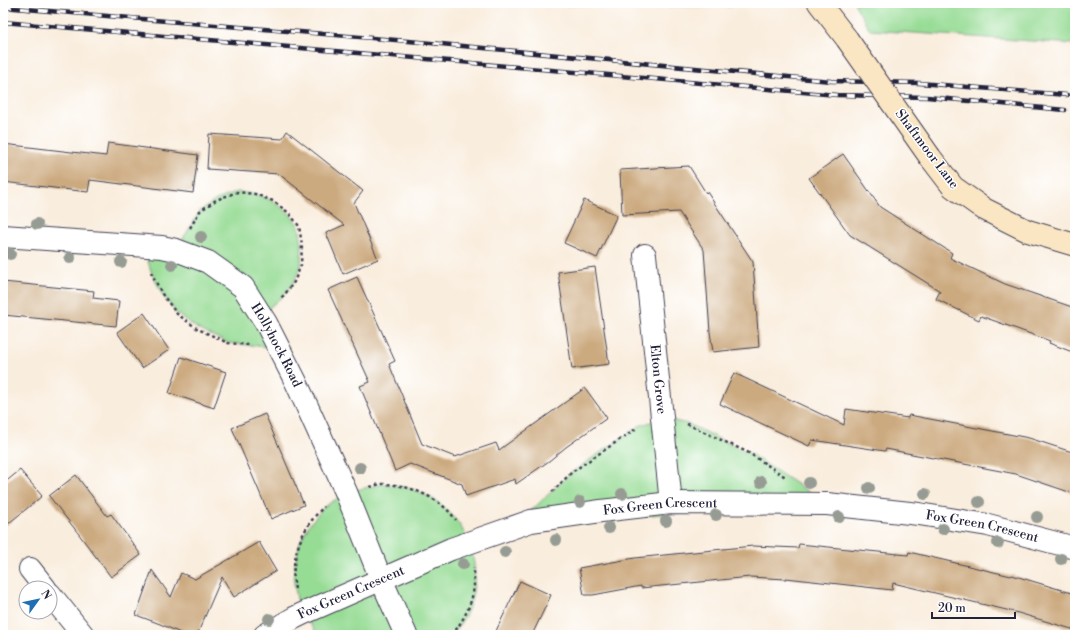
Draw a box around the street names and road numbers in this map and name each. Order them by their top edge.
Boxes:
street label: Shaftmoor Lane [892,106,962,192]
street label: Hollyhock Road [247,300,306,390]
street label: Elton Grove [646,344,670,415]
street label: Fox Green Crescent [602,495,718,519]
street label: Fox Green Crescent [925,507,1041,546]
street label: Fox Green Crescent [295,562,407,623]

